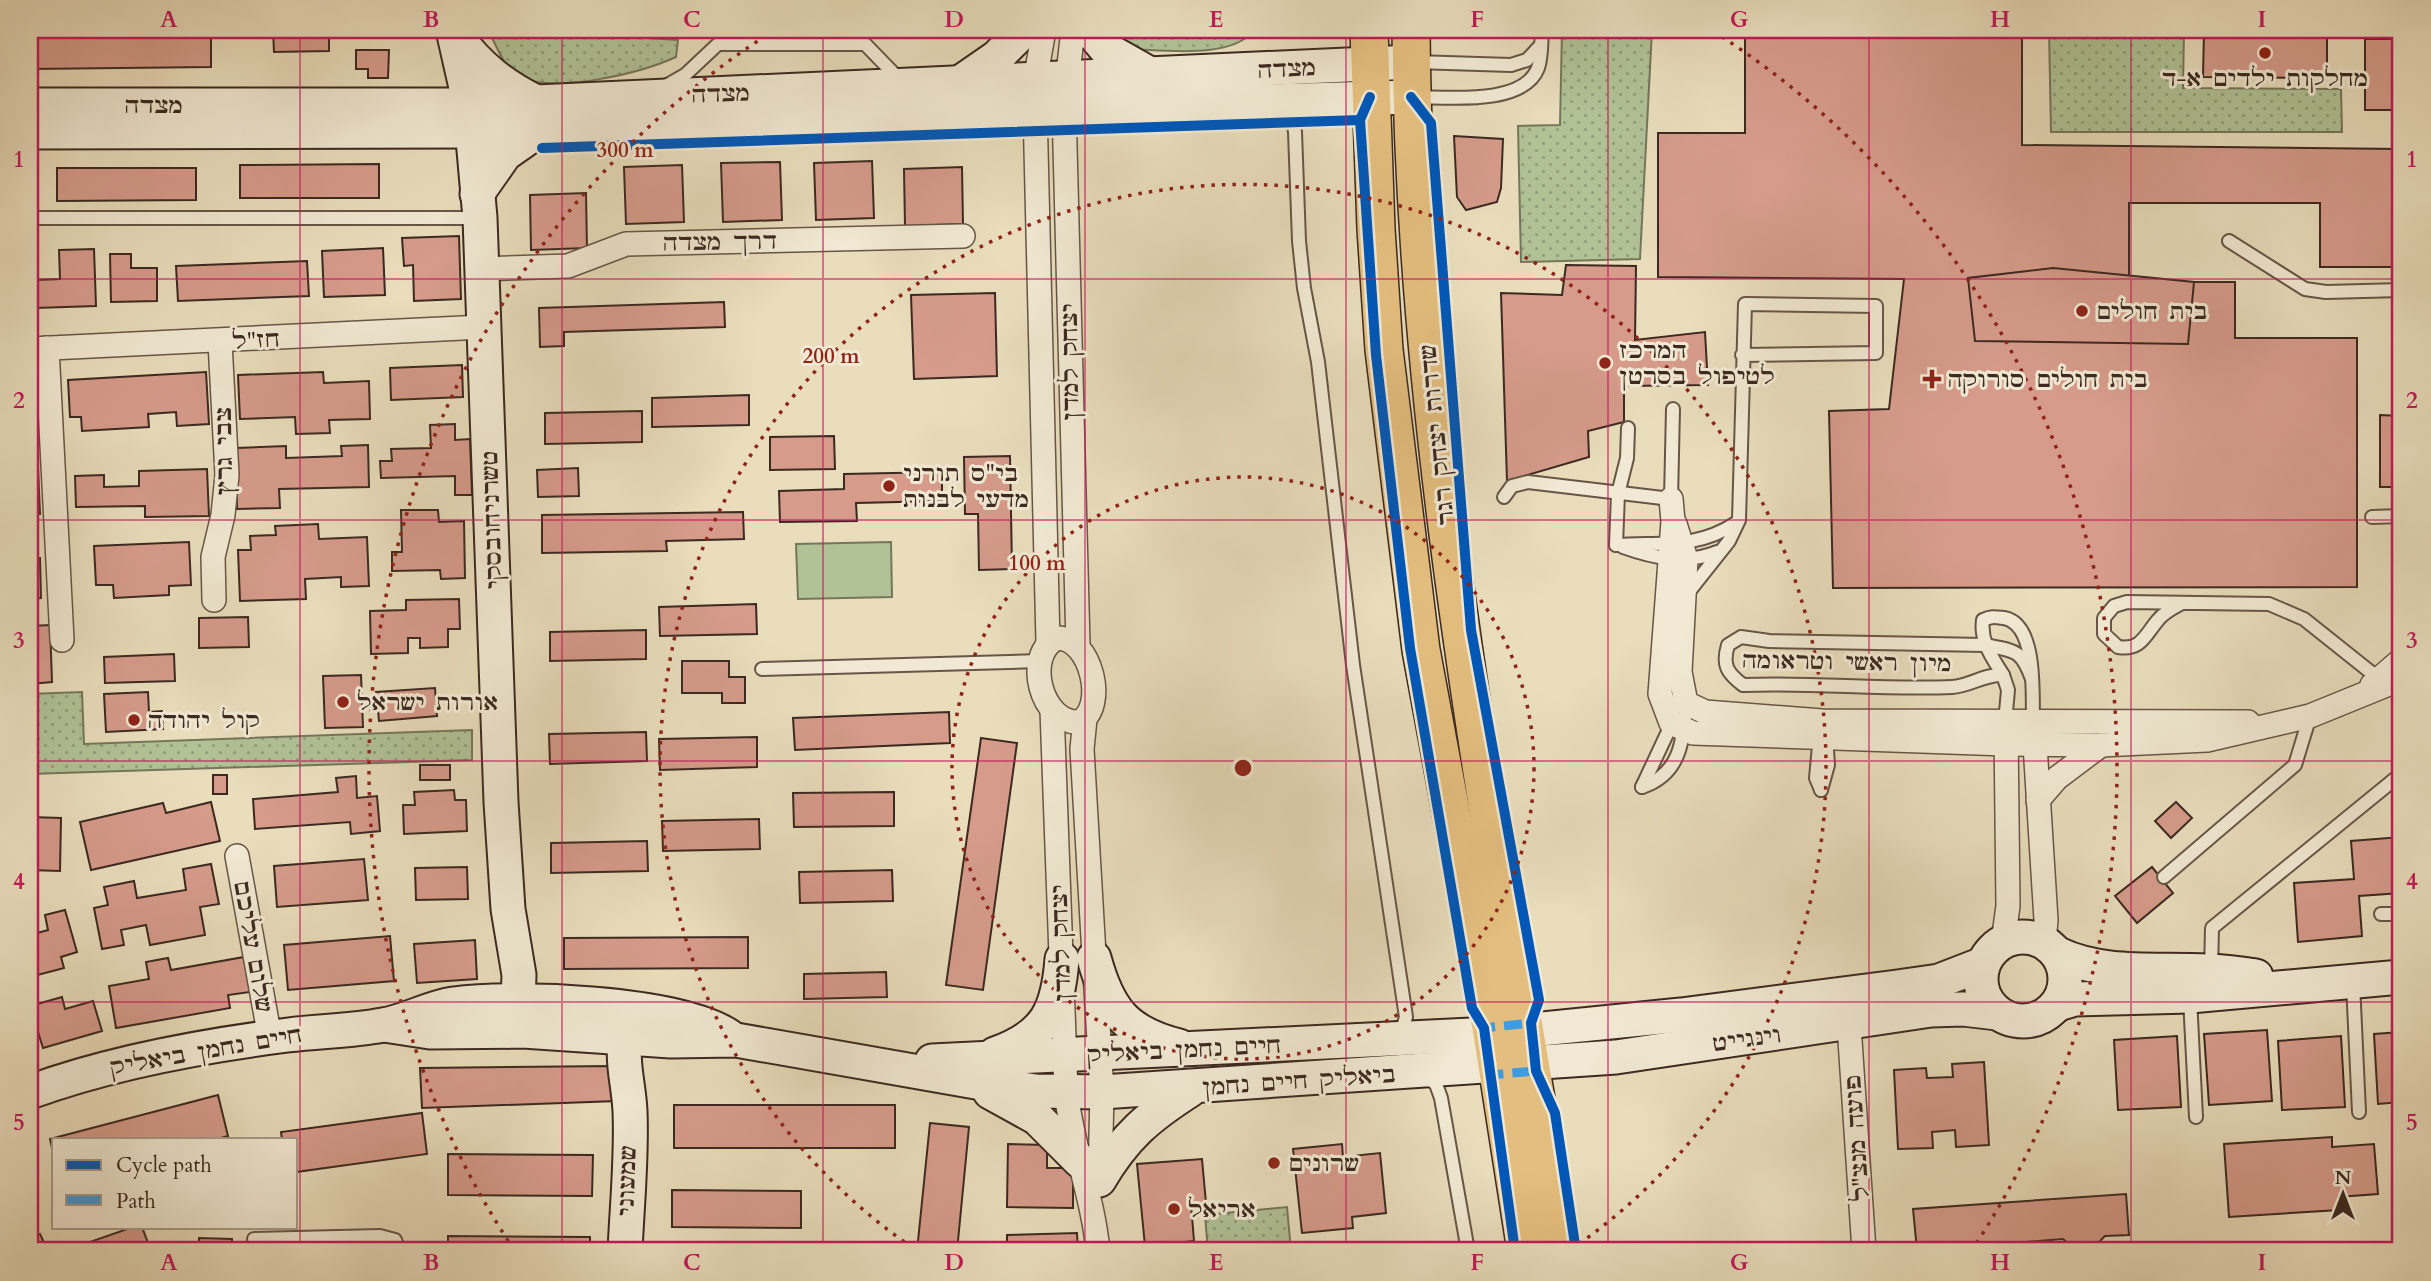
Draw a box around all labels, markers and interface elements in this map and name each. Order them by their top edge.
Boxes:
text: A [160,4,178,35]
text: B [423,4,439,35]
text: C [683,4,701,35]
text: D [944,4,964,35]
text: E [1209,4,1223,35]
text: F [1470,4,1484,35]
text: G [1730,4,1749,35]
text: H [1990,4,2010,35]
text: I [2258,4,2266,35]
marker: מחלקות ילדים א-ד [2257,45,2273,61]
street label: מצדה [1257,52,1317,86]
place label: מחלקות ילדים א-ד [2162,63,2368,94]
street label: מצדה [691,77,751,111]
street label: מצדה [125,90,183,121]
text: 300 m [596,136,654,165]
text: 1 [13,144,25,175]
text: 1 [2406,144,2418,175]
street label: דרך מצדה [663,226,777,258]
place label: בית חולים [2096,296,2208,327]
street label: יצחק למדן [1053,303,1087,421]
marker: בית חולים [2074,303,2090,319]
street label: חז"ל [231,323,281,357]
place label: המרכז לטיפול בסרטן [1619,335,1775,392]
text: 200 m [802,342,860,371]
street label: שדרות יצחק רגר [1412,343,1462,527]
marker: המרכז לטיפול בסרטן [1597,355,1613,371]
place label: בית חולים סורוקה [1948,364,2148,395]
marker: בית חולים סורוקה [1922,369,1942,389]
text: 2 [13,385,25,416]
text: 2 [2406,385,2418,416]
street label: צבי גרץ [208,407,240,495]
street label: טשרניחובסקי [474,450,510,590]
place label: בי"ס תורני מדעי לבנות [903,458,1029,515]
marker: בי"ס תורני מדעי לבנות [881,478,897,494]
text: 100 m [1008,549,1066,578]
text: 3 [13,625,25,656]
text: 3 [2406,625,2418,656]
street label: מיון ראשי וטראומה [1742,645,1952,679]
place label: אורות ישראל [357,687,498,718]
marker: אורות ישראל [335,694,351,710]
place label: קול יהודה [148,705,260,736]
marker: קול יהודה [126,712,142,728]
centre of rings [1231,756,1255,780]
text: 4 [13,866,25,897]
text: 4 [2406,866,2418,897]
street label: שלום עליכם [226,879,280,1015]
street label: יצחק למדן [1043,884,1079,1002]
street label: חיים נחמן ביאליק [108,1019,304,1083]
street label: וינגייט [1711,1019,1783,1059]
street label: חיים נחמן ביאליק [1086,1029,1282,1071]
street label: ביאליק חיים נחמן [1201,1059,1397,1103]
street label: פועה מנצ"ל [1837,1074,1877,1202]
text: 5 [13,1107,25,1138]
text: 5 [2406,1107,2418,1138]
legend [52,1138,298,1228]
street label: שמעוני [610,1145,644,1217]
place label: שרונים [1288,1148,1359,1179]
text: Cycle path [116,1151,212,1180]
marker: שרונים [1266,1155,1282,1171]
north arrow [2308,1158,2378,1228]
text: N [2335,1165,2352,1191]
text: Path [116,1187,156,1216]
place label: אריאל [1188,1194,1256,1225]
marker: אריאל [1166,1201,1182,1217]
text: A [160,1247,178,1278]
text: B [423,1247,439,1278]
text: C [683,1247,701,1278]
text: D [944,1247,964,1278]
text: E [1209,1247,1223,1278]
text: F [1470,1247,1484,1278]
text: G [1730,1247,1749,1278]
text: H [1990,1247,2010,1278]
text: I [2258,1247,2266,1278]

